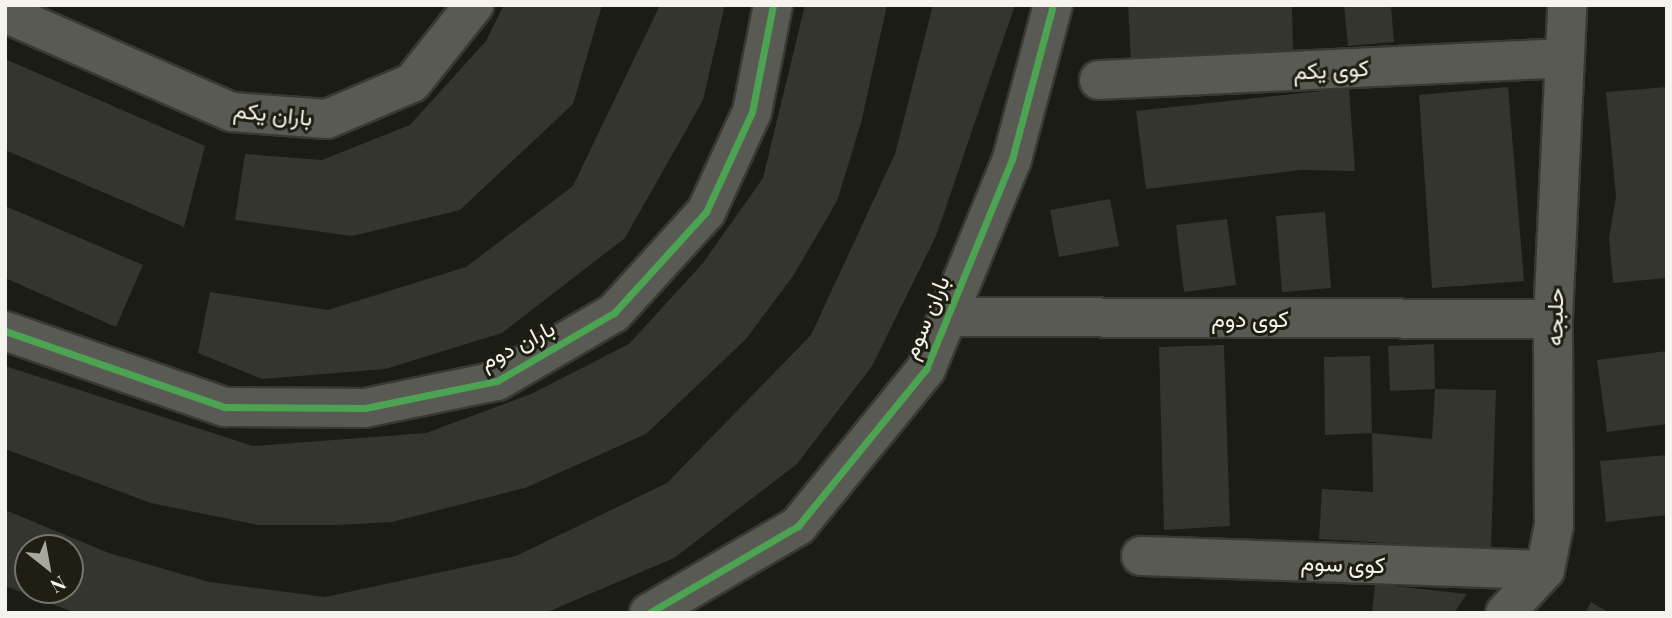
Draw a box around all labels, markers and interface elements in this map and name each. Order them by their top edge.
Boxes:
street label: کوی یکم [1292,53,1370,85]
street label: باران یکم [232,95,314,131]
street label: باران سوم [895,271,955,363]
street label: حلبجه [1540,288,1568,346]
street label: کوی دوم [1211,304,1289,332]
street label: باران دوم [475,313,559,375]
north arrow [14,534,84,604]
street label: کوی سوم [1300,548,1386,578]
text: N [46,571,71,600]

